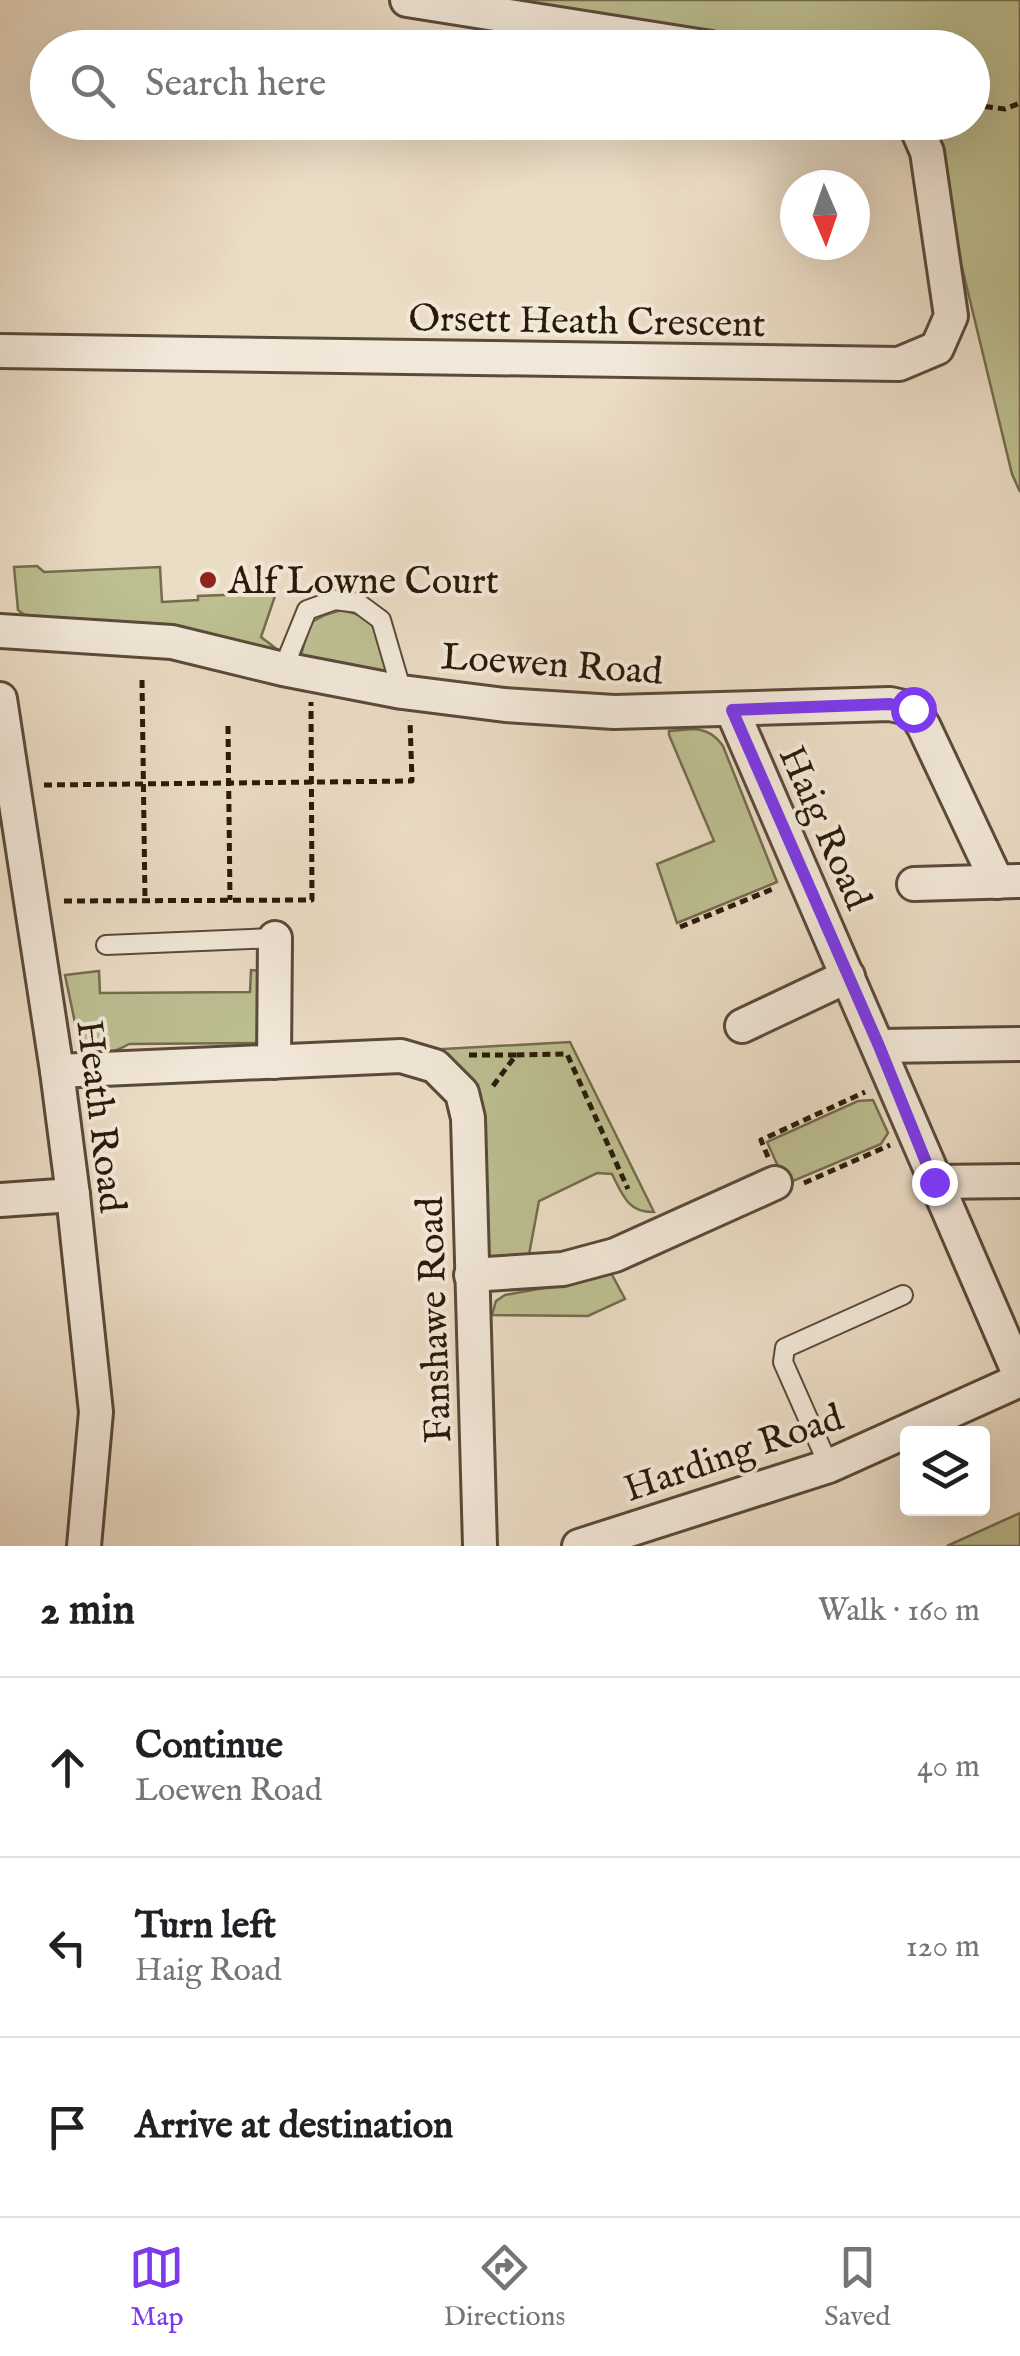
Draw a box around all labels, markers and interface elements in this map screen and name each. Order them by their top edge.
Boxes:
search box [30,30,990,140]
icon: search [65,58,120,113]
text: Search here [145,61,326,109]
north arrow [780,170,870,260]
street label: Orsett Heath Crescent [408,296,766,350]
place label: Alf Lowne Court [227,559,499,607]
marker: Alf Lowne Court [197,569,219,591]
street label: Loewen Road [439,634,665,698]
route start [891,687,937,733]
street label: Haig Road [766,739,881,918]
street label: Heath Road [63,1017,135,1216]
route end [912,1160,958,1206]
street label: Fanshawe Road [408,1195,464,1444]
street label: Harding Road [618,1395,851,1515]
map controls [900,1426,990,1516]
button: layers [900,1426,990,1516]
text: 2 min [40,1585,135,1638]
text: Walk · 160 m [818,1591,980,1632]
text: Continue [135,1723,283,1771]
icon: ahead [40,1740,95,1795]
text: 40 m [917,1747,980,1788]
text: Loewen Road [135,1771,322,1812]
text: Turn left [135,1903,276,1951]
icon: left [40,1920,95,1975]
text: 120 m [906,1927,980,1968]
text: Haig Road [135,1951,282,1992]
icon: arrive [40,2100,95,2155]
text: Arrive at destination [135,2103,453,2151]
tab: Map [129,2240,184,2335]
tab: Directions [443,2240,565,2335]
tab: Saved [824,2240,891,2335]

